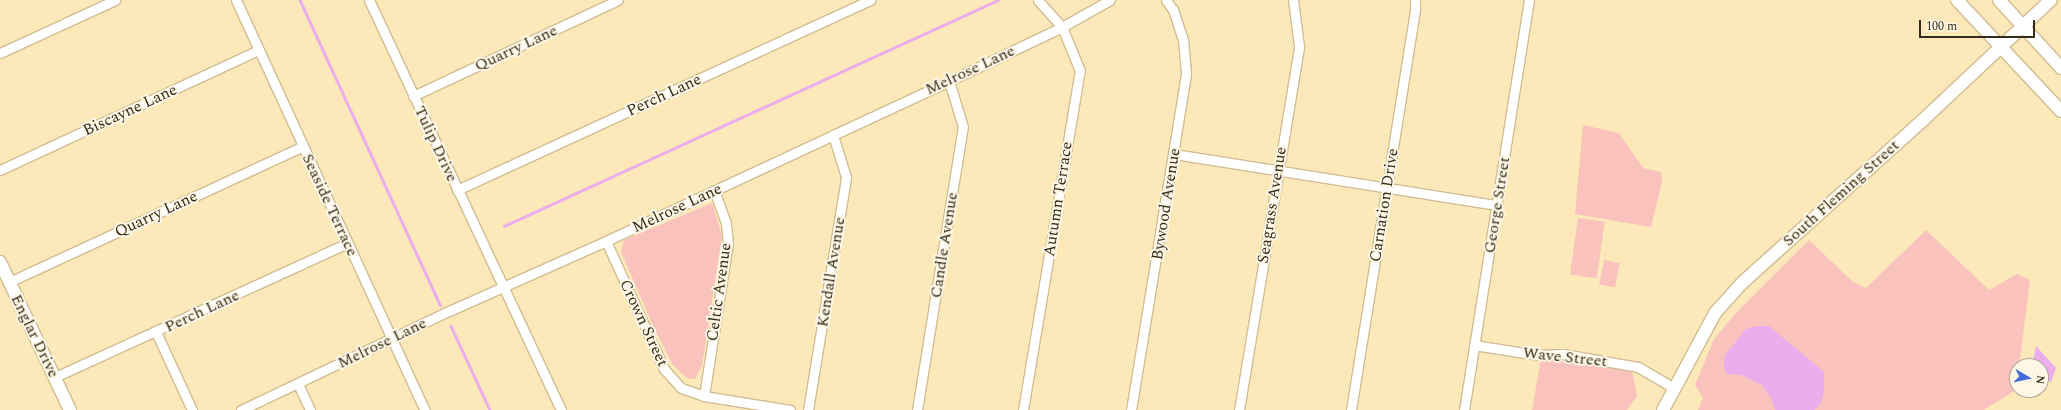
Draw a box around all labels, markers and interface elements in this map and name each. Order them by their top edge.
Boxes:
scale bar [1921,12,2037,38]
text: 100 m [1926,17,1957,36]
street label: Quarry Lane [472,20,560,76]
street label: Melrose Lane [922,41,1018,99]
street label: Perch Lane [624,69,704,121]
street label: Biscayne Lane [80,80,180,140]
street label: Tulip Drive [410,103,462,185]
street label: South Fleming Street [1779,136,1903,250]
street label: Autumn Terrace [1039,140,1077,258]
street label: Seagrass Avenue [1253,145,1291,265]
street label: Bywood Avenue [1148,146,1184,262]
street label: Carnation Drive [1366,147,1402,263]
street label: Seaside Terrace [298,151,362,259]
street label: George Street [1480,155,1514,255]
street label: Melrose Lane [629,179,725,237]
street label: Quarry Lane [112,186,200,242]
street label: Candle Avenue [926,191,962,299]
street label: Kendall Avenue [813,216,849,328]
street label: Celtic Avenue [703,242,735,342]
street label: Crown Street [615,276,673,370]
street label: Perch Lane [162,285,242,337]
street label: Englar Drive [7,291,63,381]
street label: Melrose Lane [334,313,430,373]
street label: Wave Street [1522,343,1608,371]
north arrow [2009,358,2049,398]
text: N [2031,374,2049,386]

